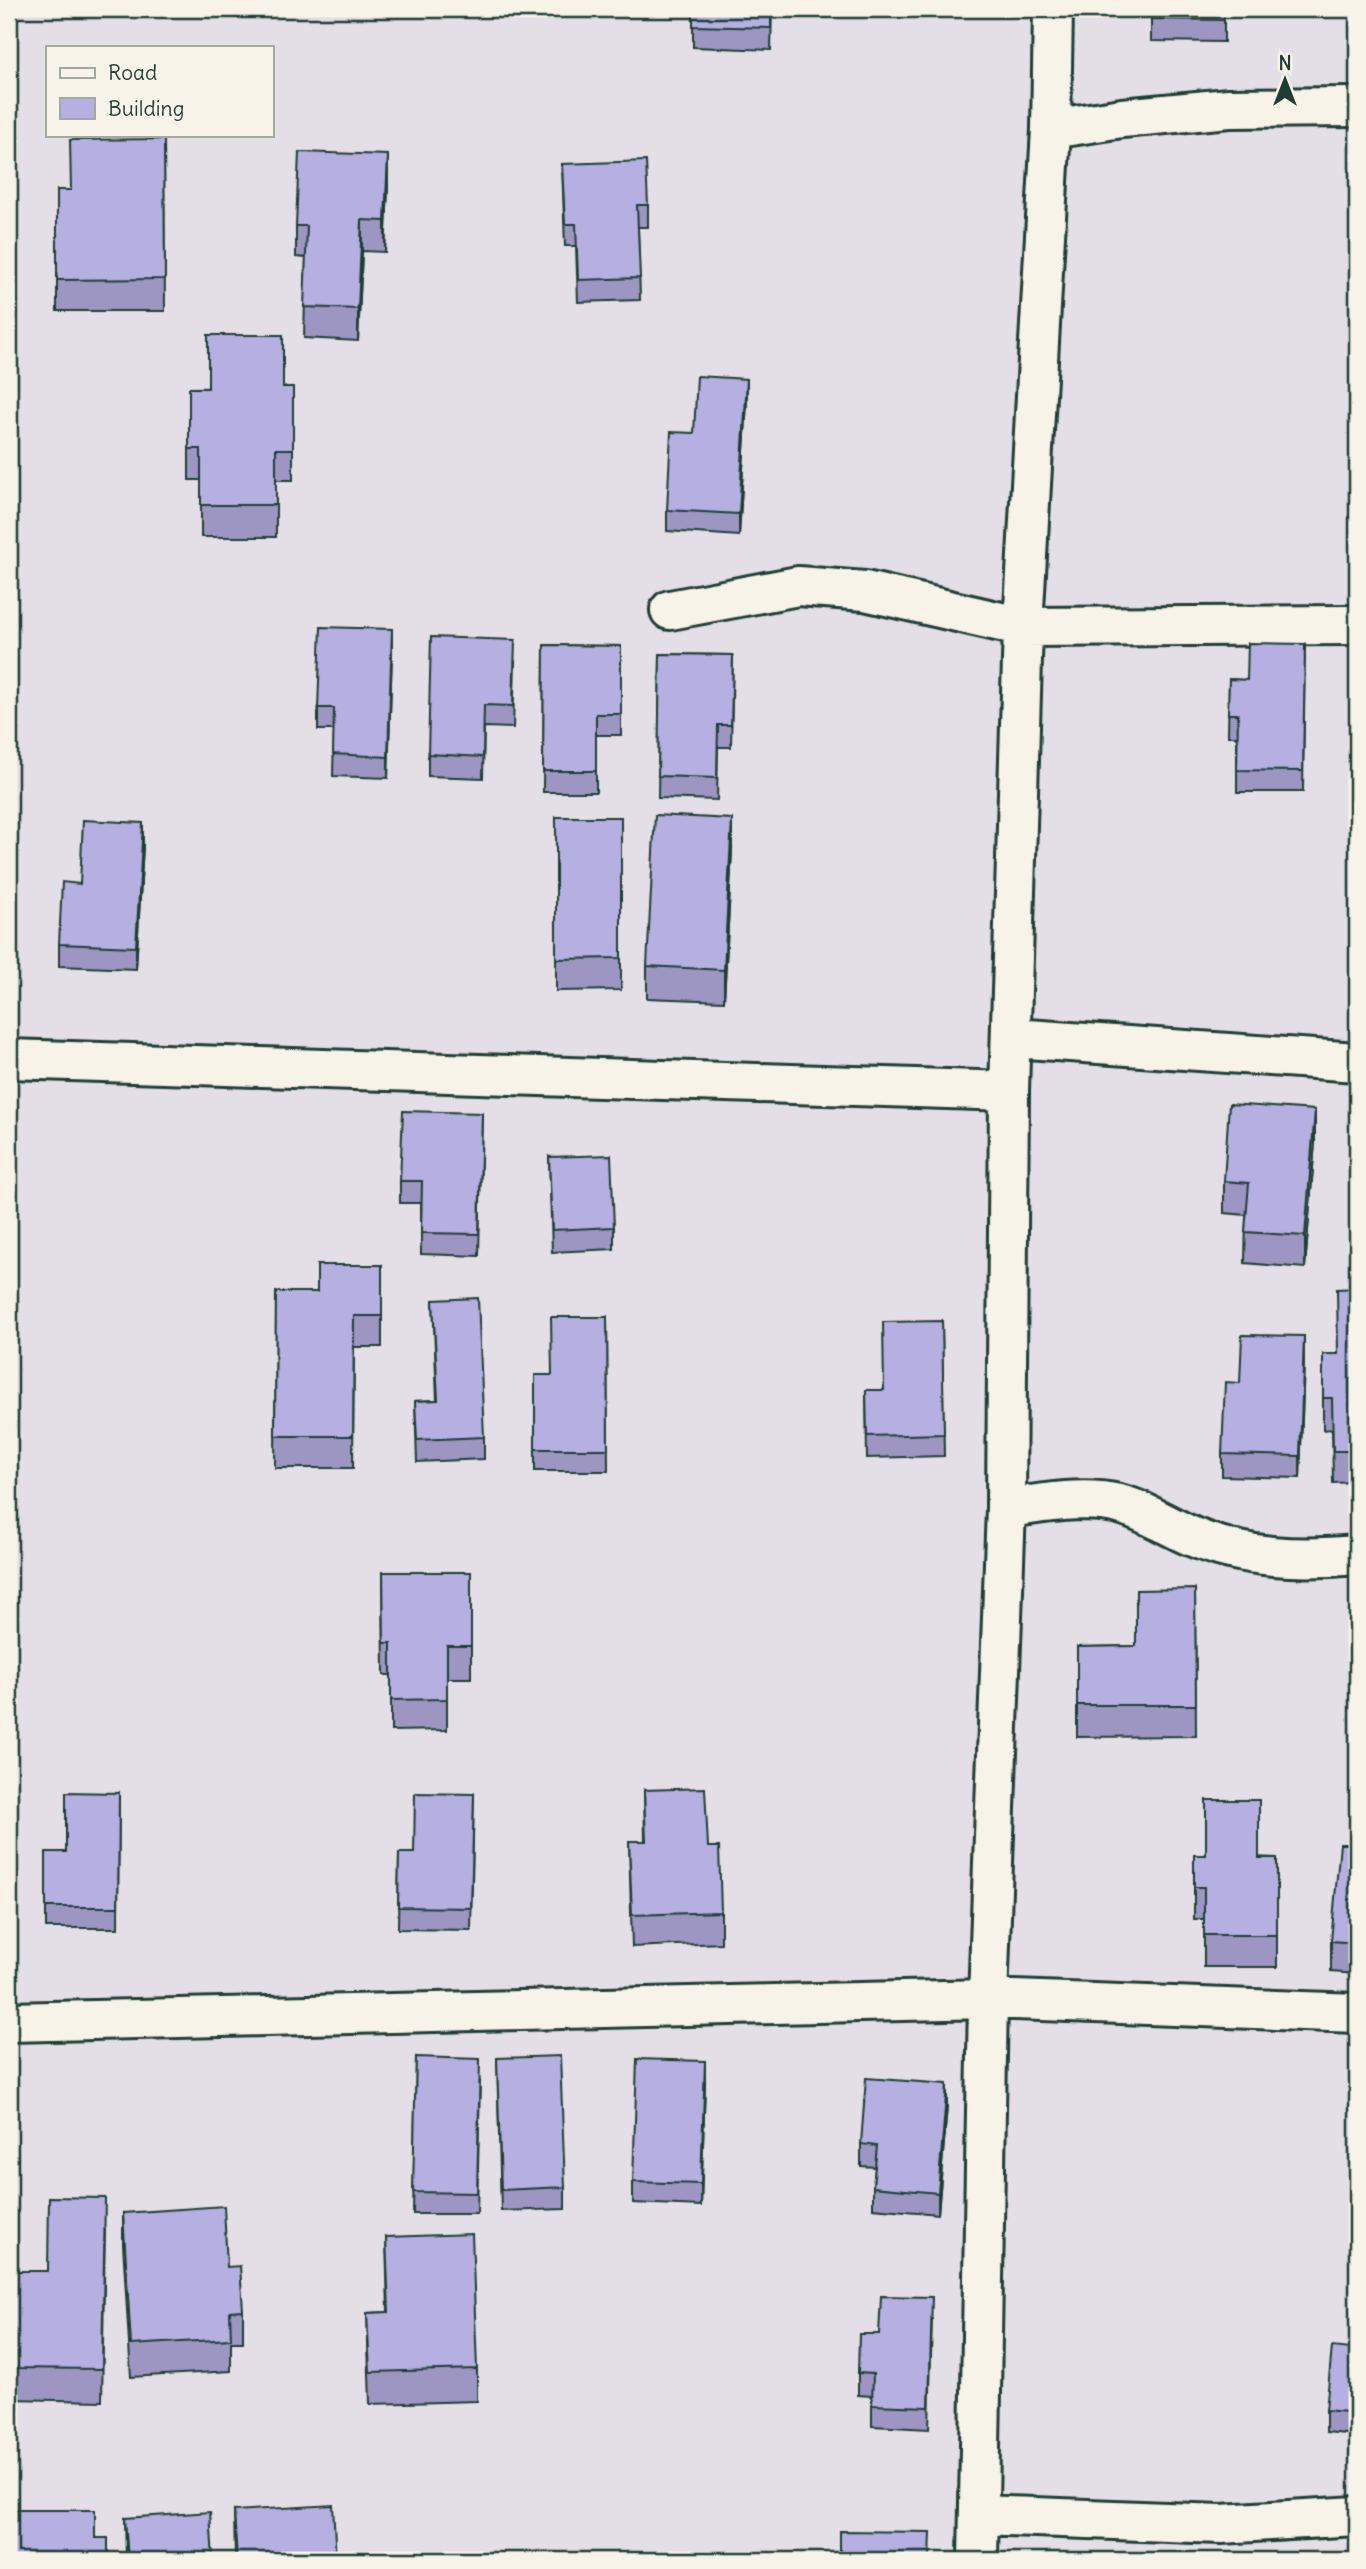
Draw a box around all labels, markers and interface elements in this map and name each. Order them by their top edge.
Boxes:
legend [46,46,273,136]
north arrow [1250,46,1320,116]
text: N [1278,51,1292,75]
text: Road [108,59,157,86]
text: Building [108,95,184,122]

